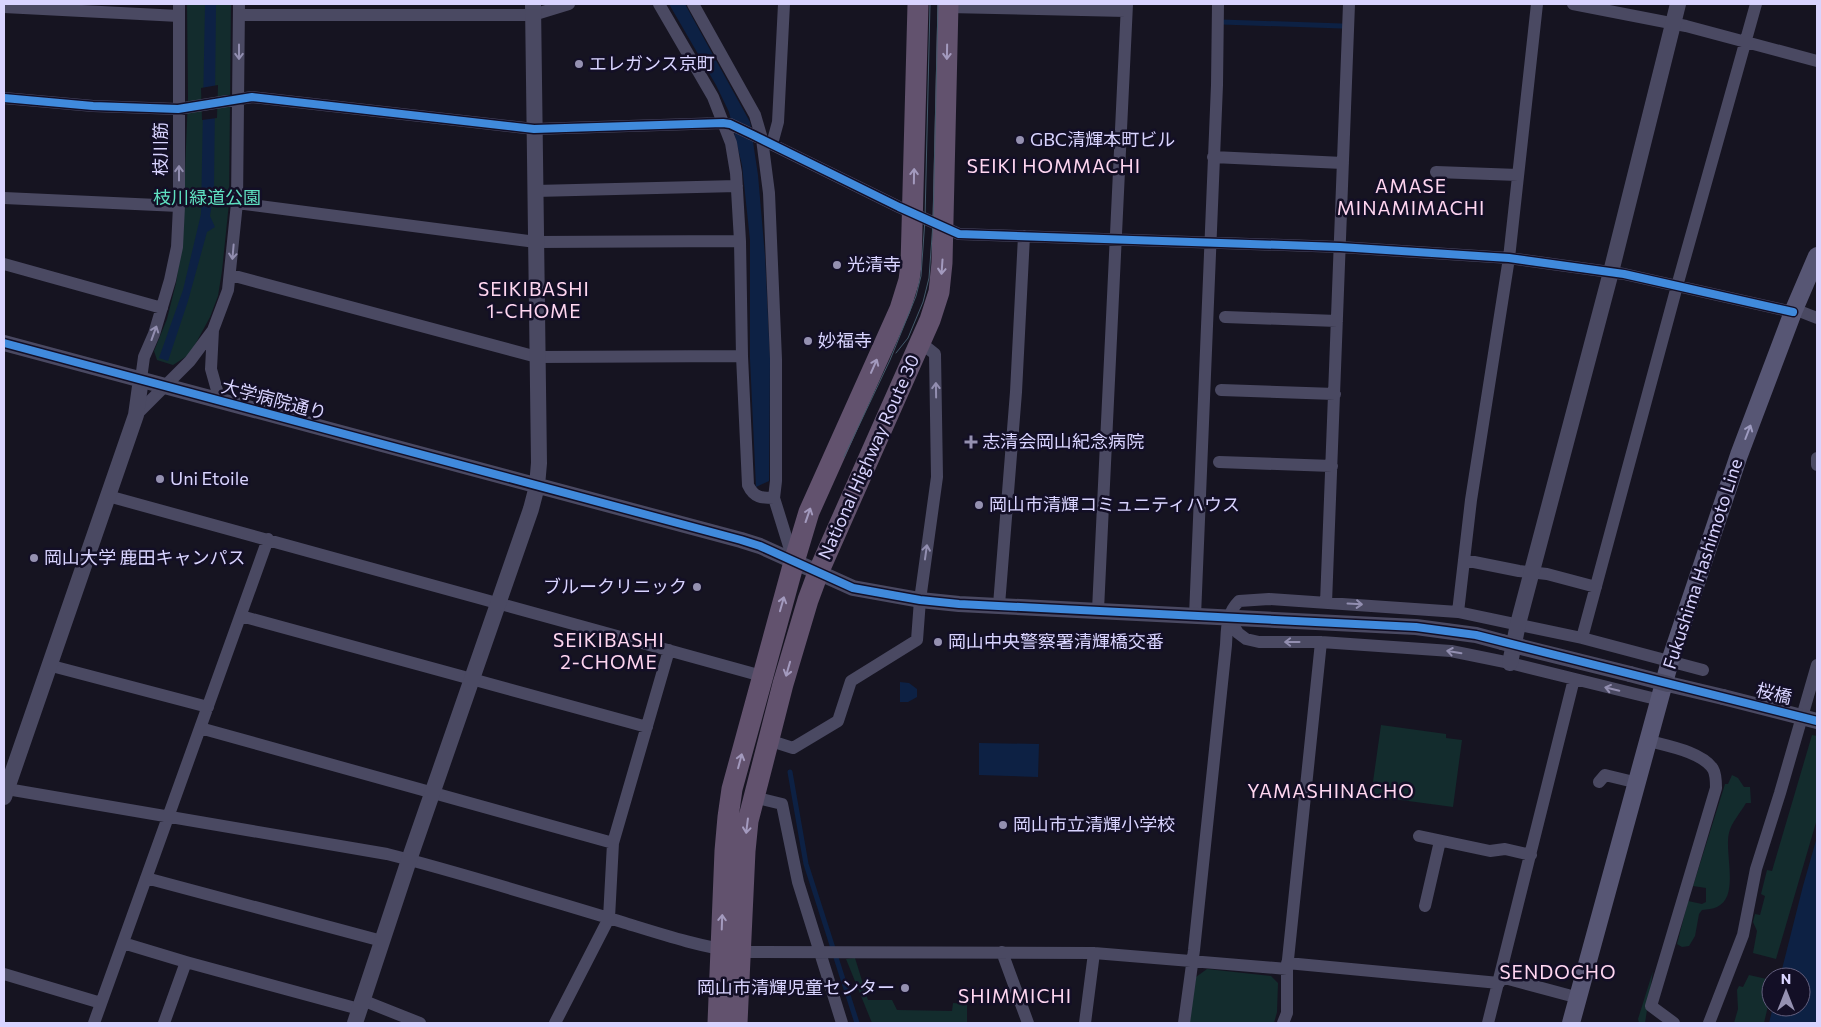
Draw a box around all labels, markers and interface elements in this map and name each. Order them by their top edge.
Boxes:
one-way arrow [234,44,244,60]
one-way arrow [942,44,952,60]
place label: エレガンス京町 [589,52,715,74]
marker: エレガンス京町 [573,58,585,70]
street label: 枝川筋 [149,122,171,176]
place label: GBC清輝本町ビル [1030,128,1175,150]
marker: GBC清輝本町ビル [1014,134,1026,146]
district label: SEIKI HOMMACHI [967,154,1141,177]
one-way arrow [174,166,184,182]
one-way arrow [909,168,919,184]
district label: AMASE MINAMIMACHI [1337,174,1485,219]
park label: 枝川緑道公園 [153,186,261,208]
one-way arrow [228,243,237,259]
place label: 光清寺 [847,253,901,275]
marker: 光清寺 [831,259,843,271]
one-way arrow [937,259,946,275]
district label: SEIKIBASHI 1-CHOME [478,277,590,322]
one-way arrow [150,325,159,341]
place label: 妙福寺 [818,329,872,351]
marker: 妙福寺 [802,335,814,347]
street label: National Highway Route 30 [813,351,923,563]
one-way arrow [870,359,879,374]
street label: 大学病院通り [219,374,329,424]
one-way arrow [931,382,941,398]
one-way arrow [1744,425,1753,440]
place label: 志清会岡山紀念病院 [982,430,1144,452]
marker: 志清会岡山紀念病院 [964,435,978,449]
street label: Fukushima Hashimoto Line [1658,456,1747,672]
place label: Uni Etoile [170,467,249,489]
marker: Uni Etoile [154,473,166,485]
place label: 岡山市清輝コミュニティハウス [989,493,1240,515]
marker: 岡山市清輝コミュニティハウス [973,499,985,511]
one-way arrow [804,507,814,523]
one-way arrow [922,544,932,560]
place label: 岡山大学 鹿田キャンパス [44,546,245,568]
marker: 岡山大学 鹿田キャンパス [28,552,40,564]
place label: ブルークリニック [543,575,687,597]
marker: ブルークリニック [691,581,703,593]
one-way arrow [778,597,788,613]
one-way arrow [1347,600,1363,609]
district label: SEIKIBASHI 2-CHOME [553,628,665,673]
place label: 岡山中央警察署清輝橋交番 [948,630,1164,652]
marker: 岡山中央警察署清輝橋交番 [932,636,944,648]
one-way arrow [1284,637,1300,647]
one-way arrow [1447,647,1463,657]
one-way arrow [782,661,792,677]
street label: 桜橋 [1754,678,1794,708]
one-way arrow [1605,684,1621,693]
one-way arrow [736,754,745,770]
district label: YAMASHINACHO [1247,779,1415,802]
place label: 岡山市立清輝小学校 [1013,813,1175,835]
one-way arrow [742,818,752,834]
marker: 岡山市立清輝小学校 [997,819,1009,831]
one-way arrow [717,914,727,930]
district label: SENDOCHO [1499,960,1617,983]
north arrow [1761,967,1811,1017]
text: N [1781,970,1791,987]
place label: 岡山市清輝児童センター [697,976,895,998]
marker: 岡山市清輝児童センター [899,982,911,994]
district label: SHIMMICHI [958,984,1072,1007]

